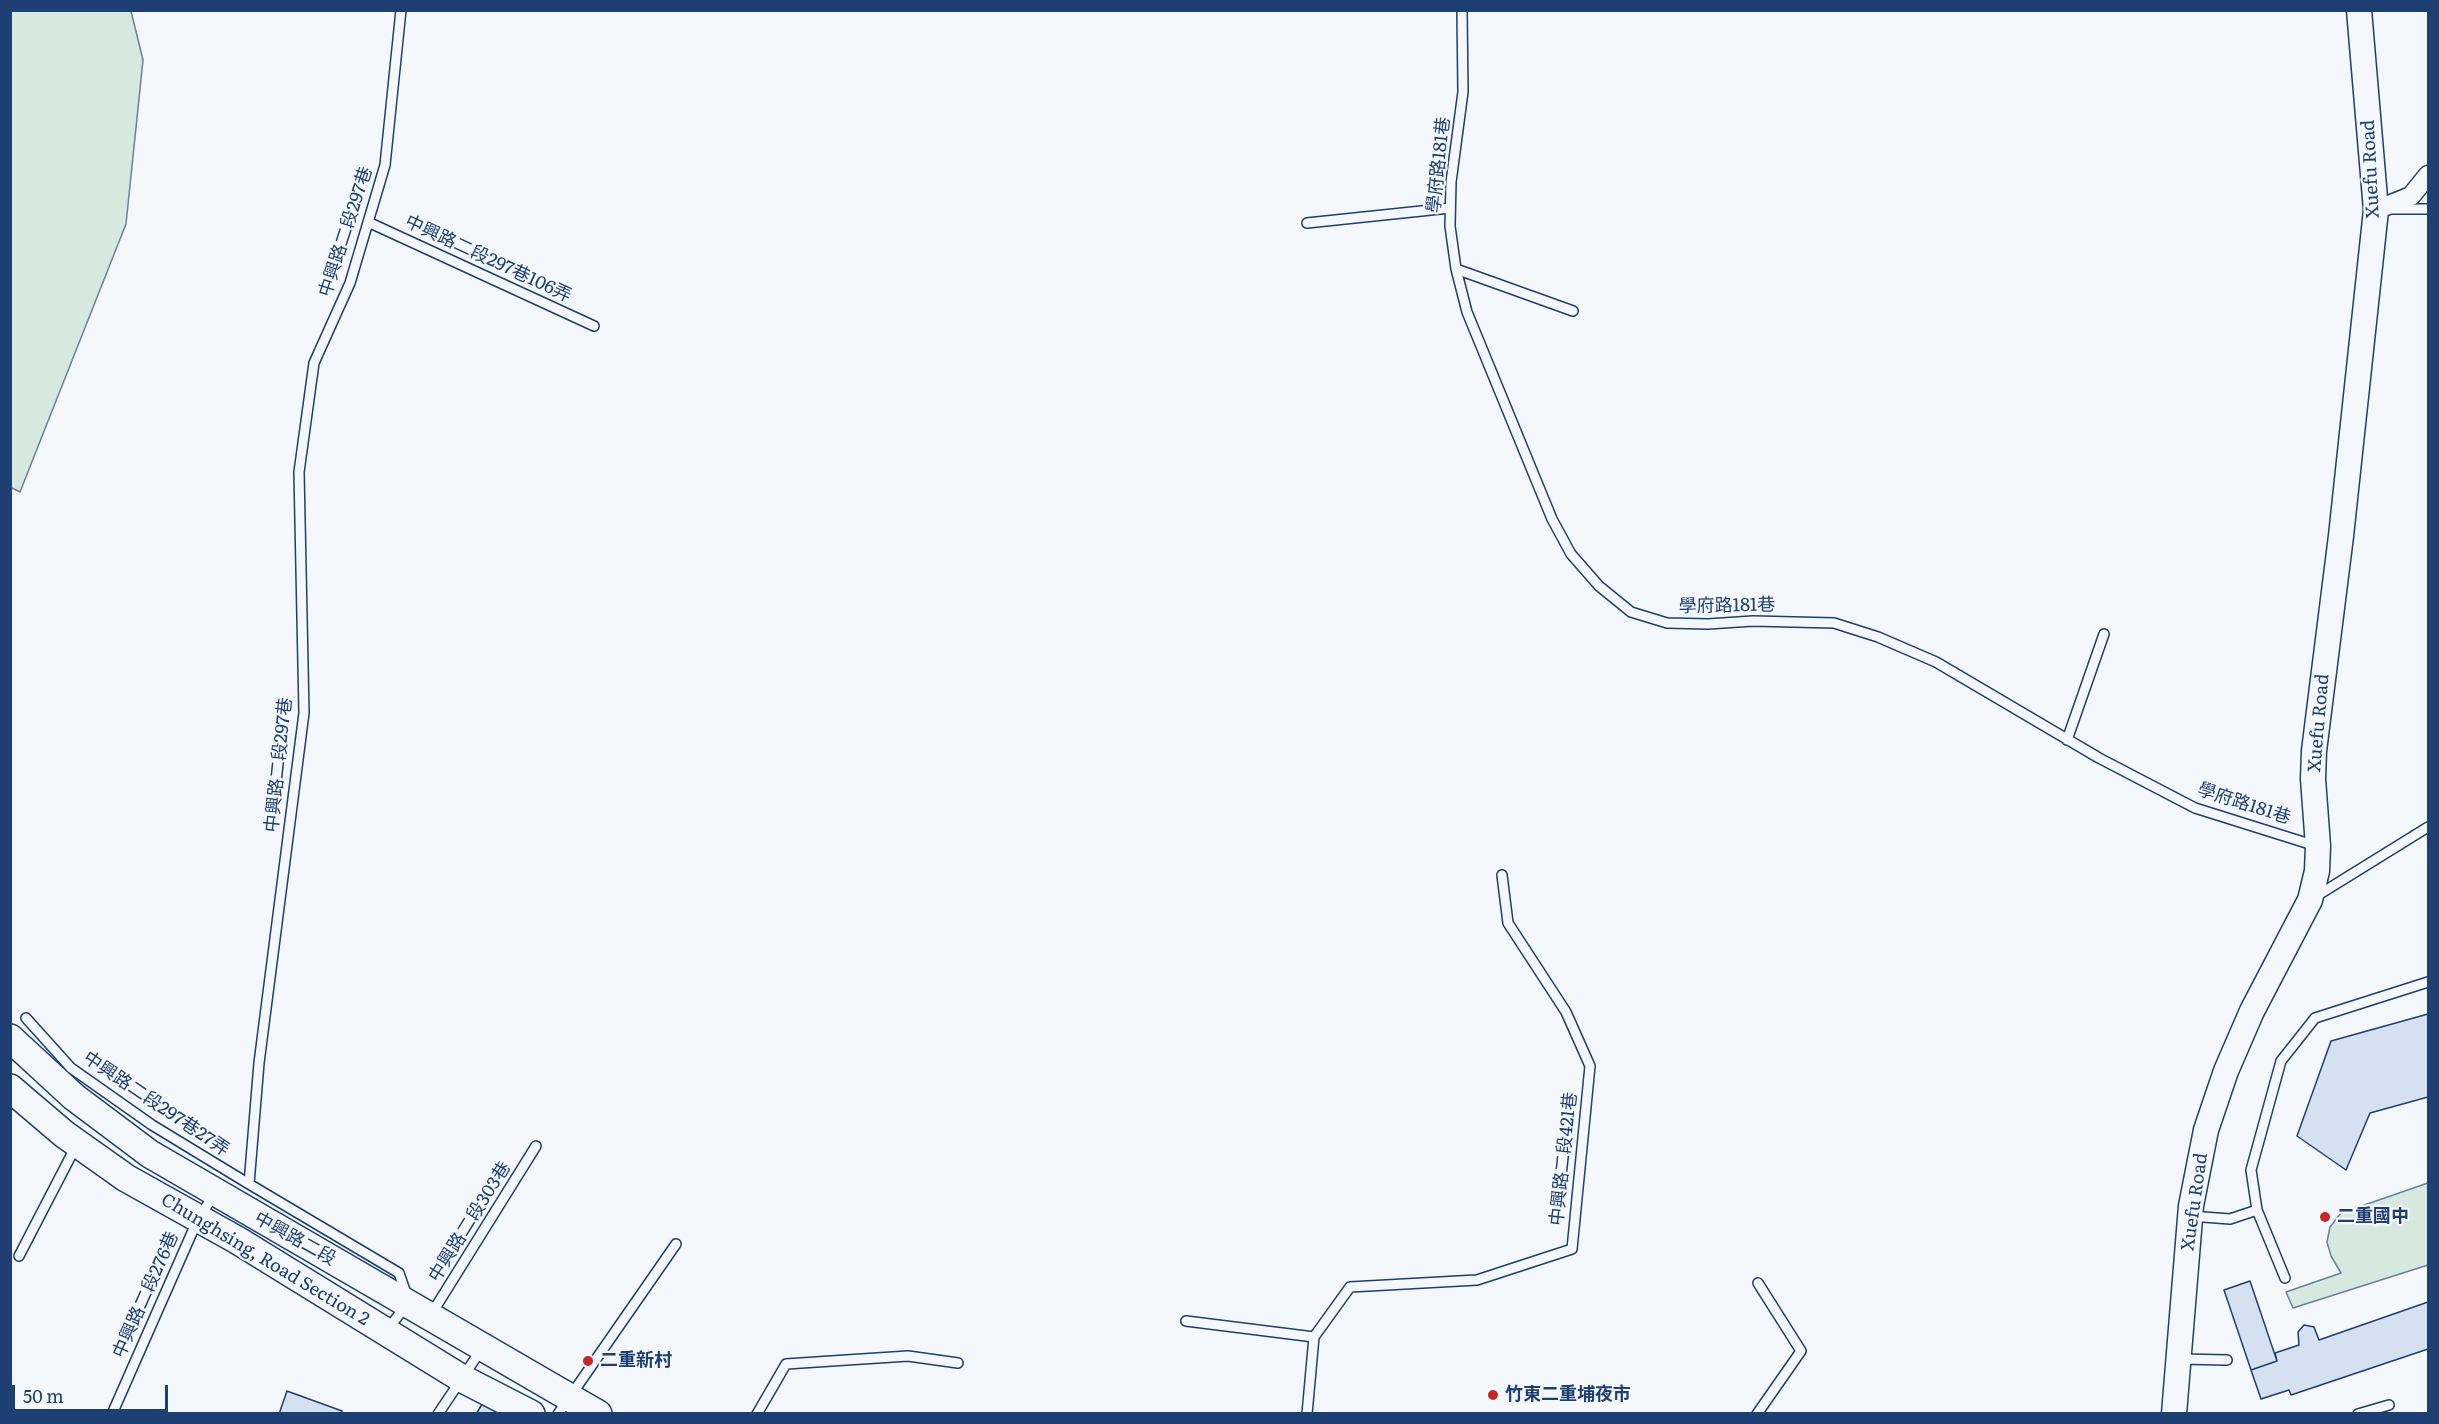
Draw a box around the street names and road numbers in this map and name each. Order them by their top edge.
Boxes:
street label: 學府路181巷 [1423,116,1455,214]
street label: Xuefu Road [2358,119,2384,219]
street label: 中興路二段297巷 [315,164,377,300]
street label: 中興路二段297巷106弄 [401,211,575,307]
street label: 學府路181巷 [1679,594,1775,618]
street label: Xuefu Road [2304,673,2334,773]
street label: 中興路二段297巷 [261,696,297,834]
street label: 學府路181巷 [2195,779,2293,829]
street label: 中興路二段297巷27弄 [79,1047,233,1161]
street label: 中興路二段421巷 [1546,1091,1582,1227]
street label: Xuefu Road [2177,1152,2213,1252]
street label: 中興路二段303巷 [424,1158,516,1286]
street label: Chunghsing, Road Section 2 [157,1189,373,1331]
street label: 中興路二段 [250,1208,340,1270]
street label: 中興路二段276巷 [109,1229,183,1361]

